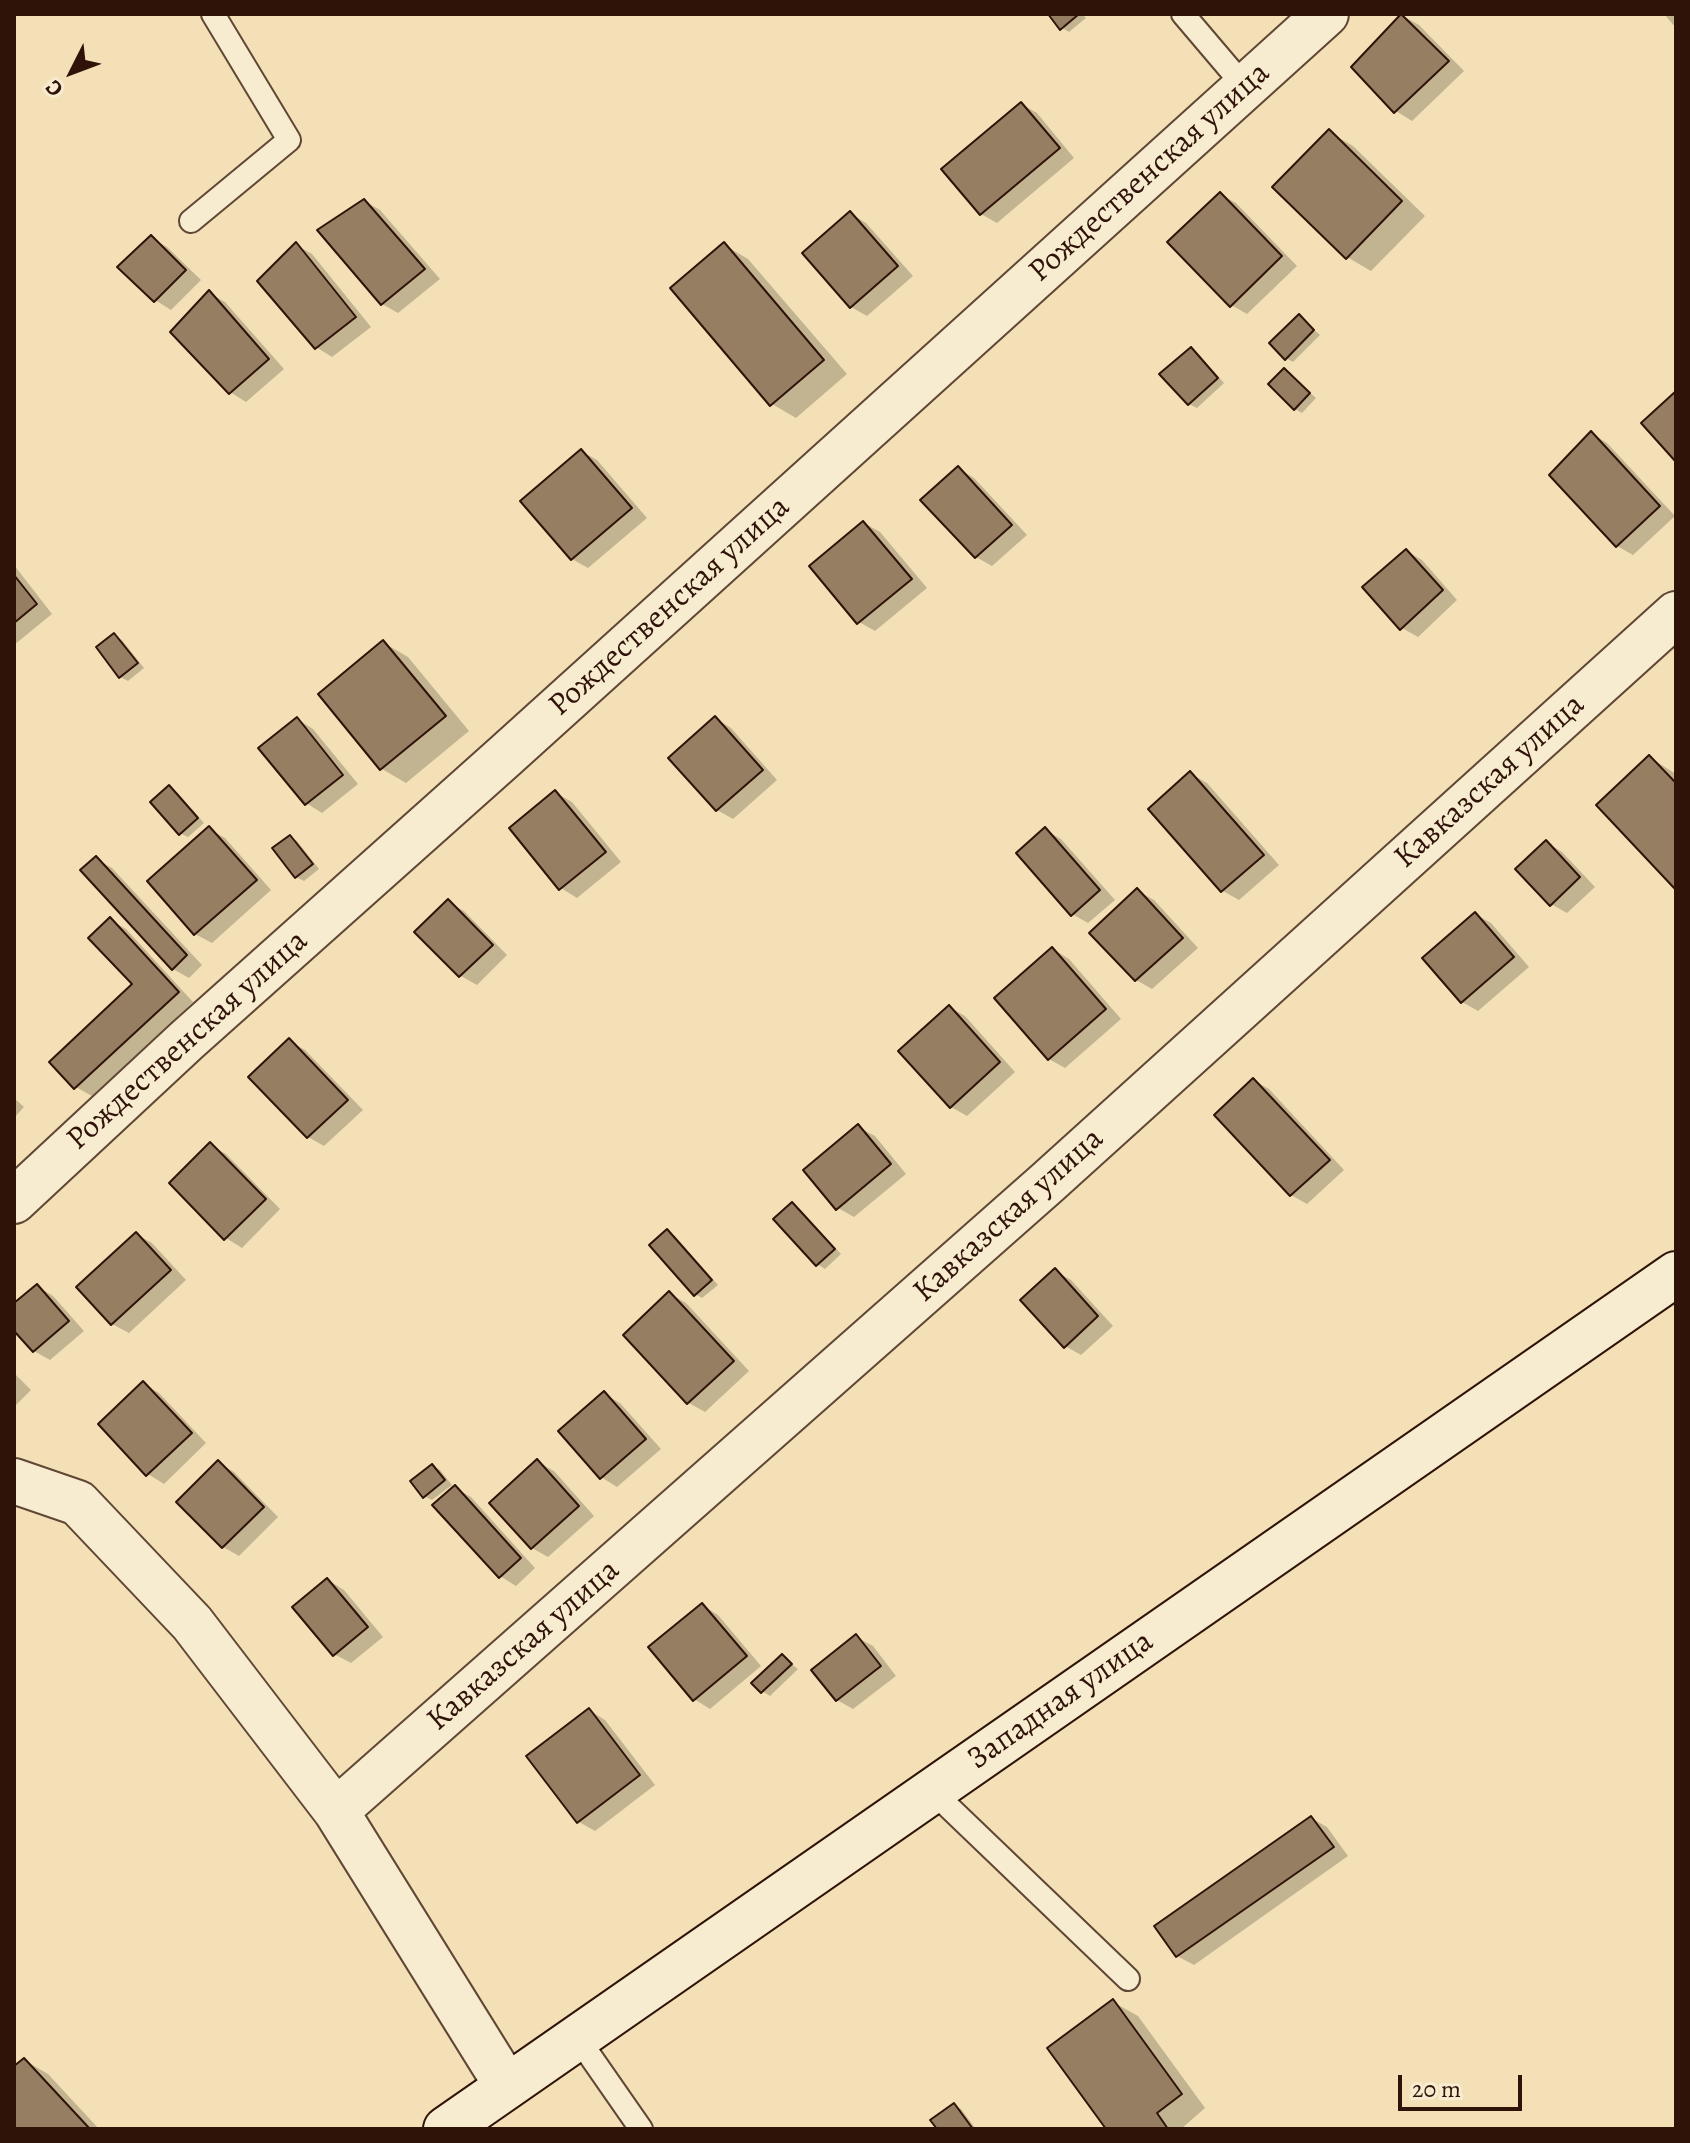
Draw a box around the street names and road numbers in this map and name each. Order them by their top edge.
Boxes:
street label: Рождественская улица [1022,55,1278,291]
street label: Рождественская улица [542,489,798,725]
street label: Кавказская улица [1387,687,1593,877]
street label: Рождественская улица [60,923,316,1159]
street label: Кавказская улица [906,1121,1112,1311]
street label: Кавказская улица [420,1552,628,1740]
street label: Западная улица [961,1623,1161,1779]

